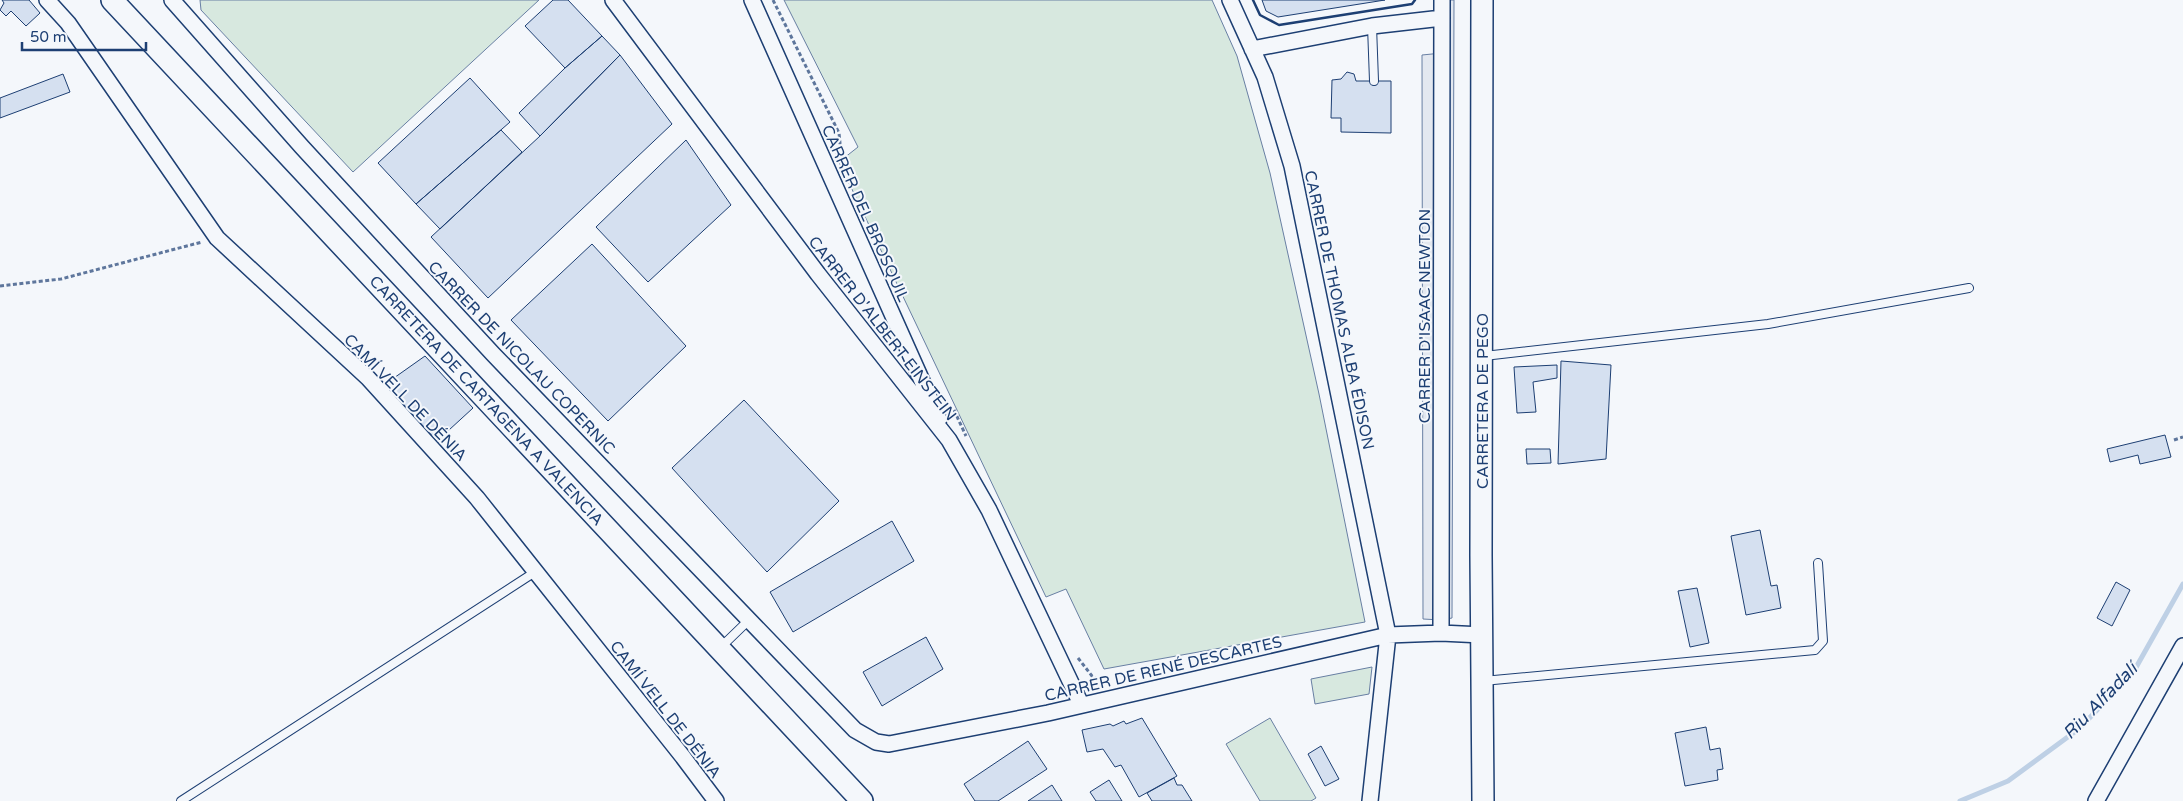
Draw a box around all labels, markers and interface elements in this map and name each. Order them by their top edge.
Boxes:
scale bar [22,20,146,52]
text: 50 m [30,28,67,46]
street label: CARRER DEL BROSQUIL [817,122,913,305]
street label: CARRER DE THOMAS ALBA ÉDISON [1300,169,1378,452]
street label: CARRER D'ISAAC NEWTON [1415,209,1435,423]
street label: CARRER D'ALBERT EINSTEIN [804,232,961,425]
street label: CARRER DE NICOLAU COPERNIC [424,257,619,458]
street label: CARRETERA DE CARTAGENA A VALENCIA [365,272,608,530]
street label: CARRETERA DE PEGO [1473,313,1493,489]
street label: CAMÍ VELL DE DÉNIA [339,330,471,466]
street label: CARRER DE RENÉ DESCARTES [1043,632,1284,706]
street label: CAMÍ VELL DE DÉNIA [605,637,725,782]
water label: Riu Alfadalí [2058,656,2144,744]

